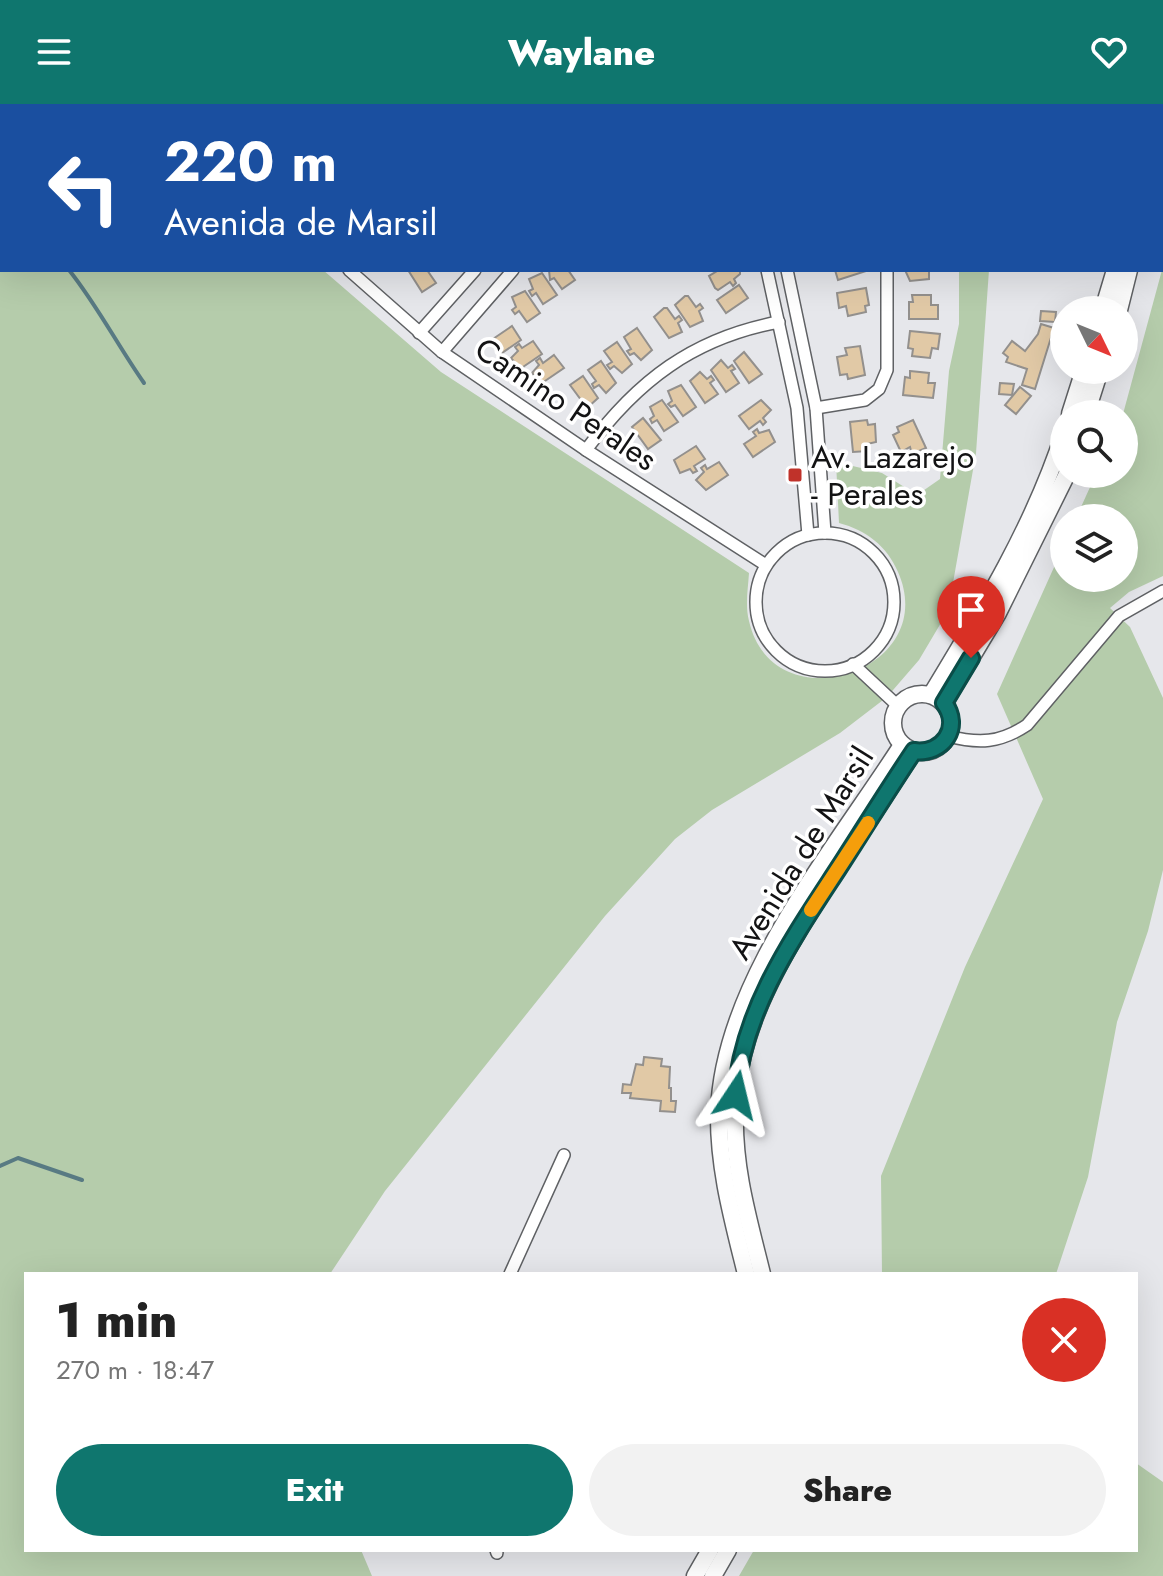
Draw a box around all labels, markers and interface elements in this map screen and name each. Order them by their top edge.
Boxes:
text: Waylane [508,26,655,78]
icon: menu [32,30,76,74]
icon: heart [1087,30,1131,74]
text: 220 m [164,121,337,202]
icon: left [32,136,136,240]
text: Avenida de Marsil [164,196,438,248]
north arrow [1050,296,1138,384]
map controls [1050,296,1138,592]
street label: Camino Perales [466,326,666,482]
button: search [1050,400,1138,488]
place label: Av. Lazarejo - Perales [811,434,974,517]
marker: Av. Lazarejo - Perales [786,466,804,484]
button: layers [1050,504,1138,592]
pin [937,576,1005,658]
icon: arrive [949,588,993,632]
street label: Avenida de Marsil [717,738,885,968]
position arrow [694,1053,778,1137]
text: 1 min [56,1286,177,1355]
button: close [1022,1298,1106,1382]
text: 270 m · 18:47 [56,1351,214,1389]
button: Exit [56,1444,573,1536]
button: Share [589,1444,1106,1536]

